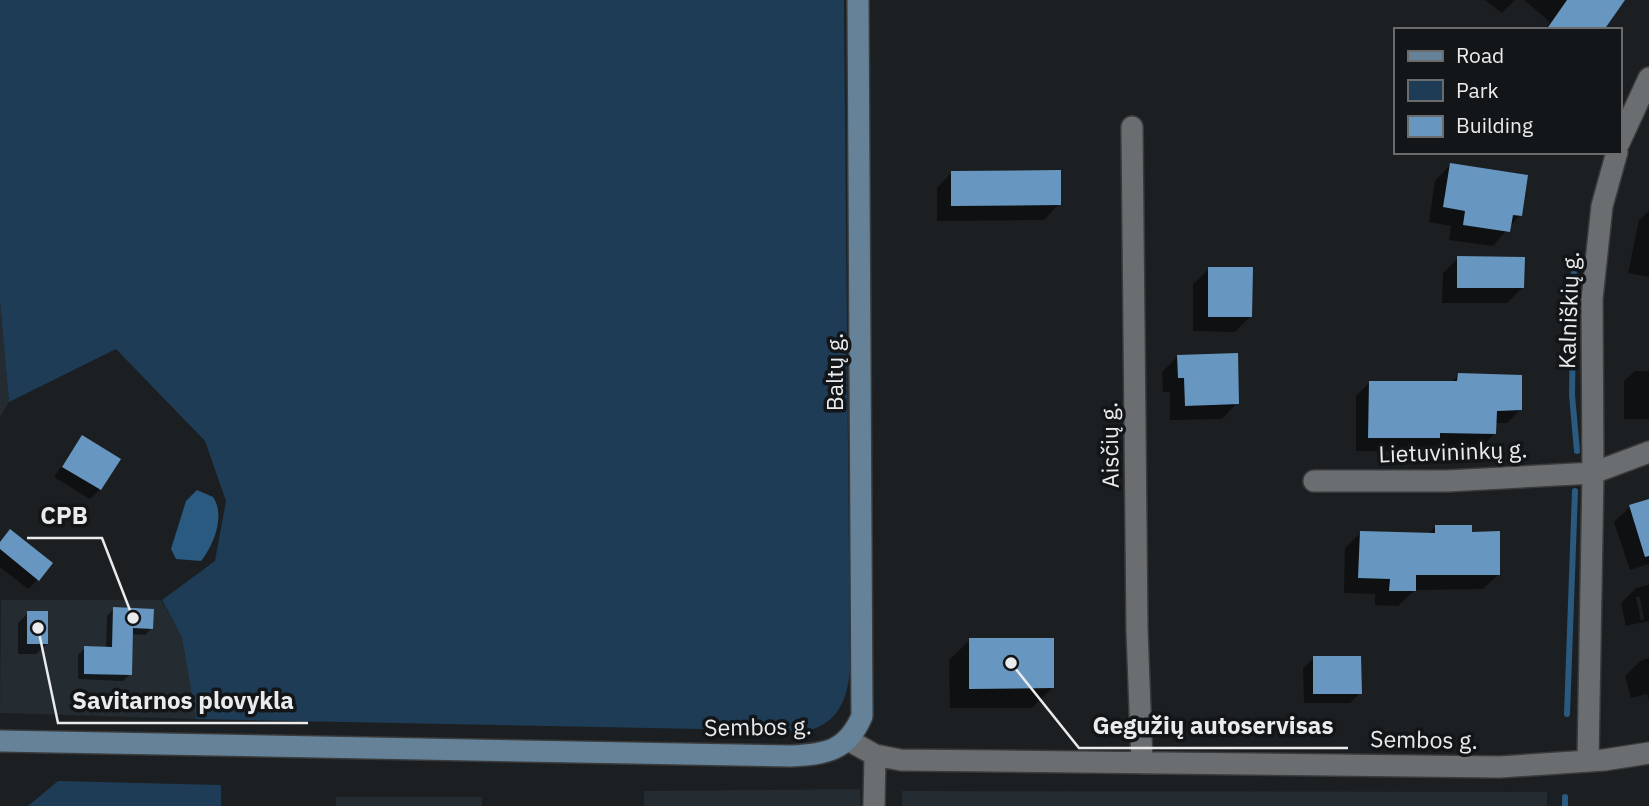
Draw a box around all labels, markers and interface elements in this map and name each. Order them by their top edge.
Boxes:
legend [1394,28,1621,154]
text: Road [1456,41,1504,69]
text: Park [1456,76,1499,104]
text: Building [1456,111,1533,139]
street label: Kalniškių g. [1551,251,1585,369]
street label: Baltų g. [819,333,849,411]
street label: Aisčių g. [1093,402,1125,488]
street label: Lietuvininkų g. [1378,433,1528,469]
callout: CPB [27,493,102,538]
text: CPB [40,499,88,531]
callout: Savitarnos plovykla [58,678,308,723]
text: Savitarnos plovykla [72,684,294,716]
callout: Gegužių autoservisas [1079,703,1348,748]
text: Gegužių autoservisas [1092,709,1334,741]
street label: Sembos g. [704,710,812,742]
street label: Sembos g. [1370,723,1478,755]

